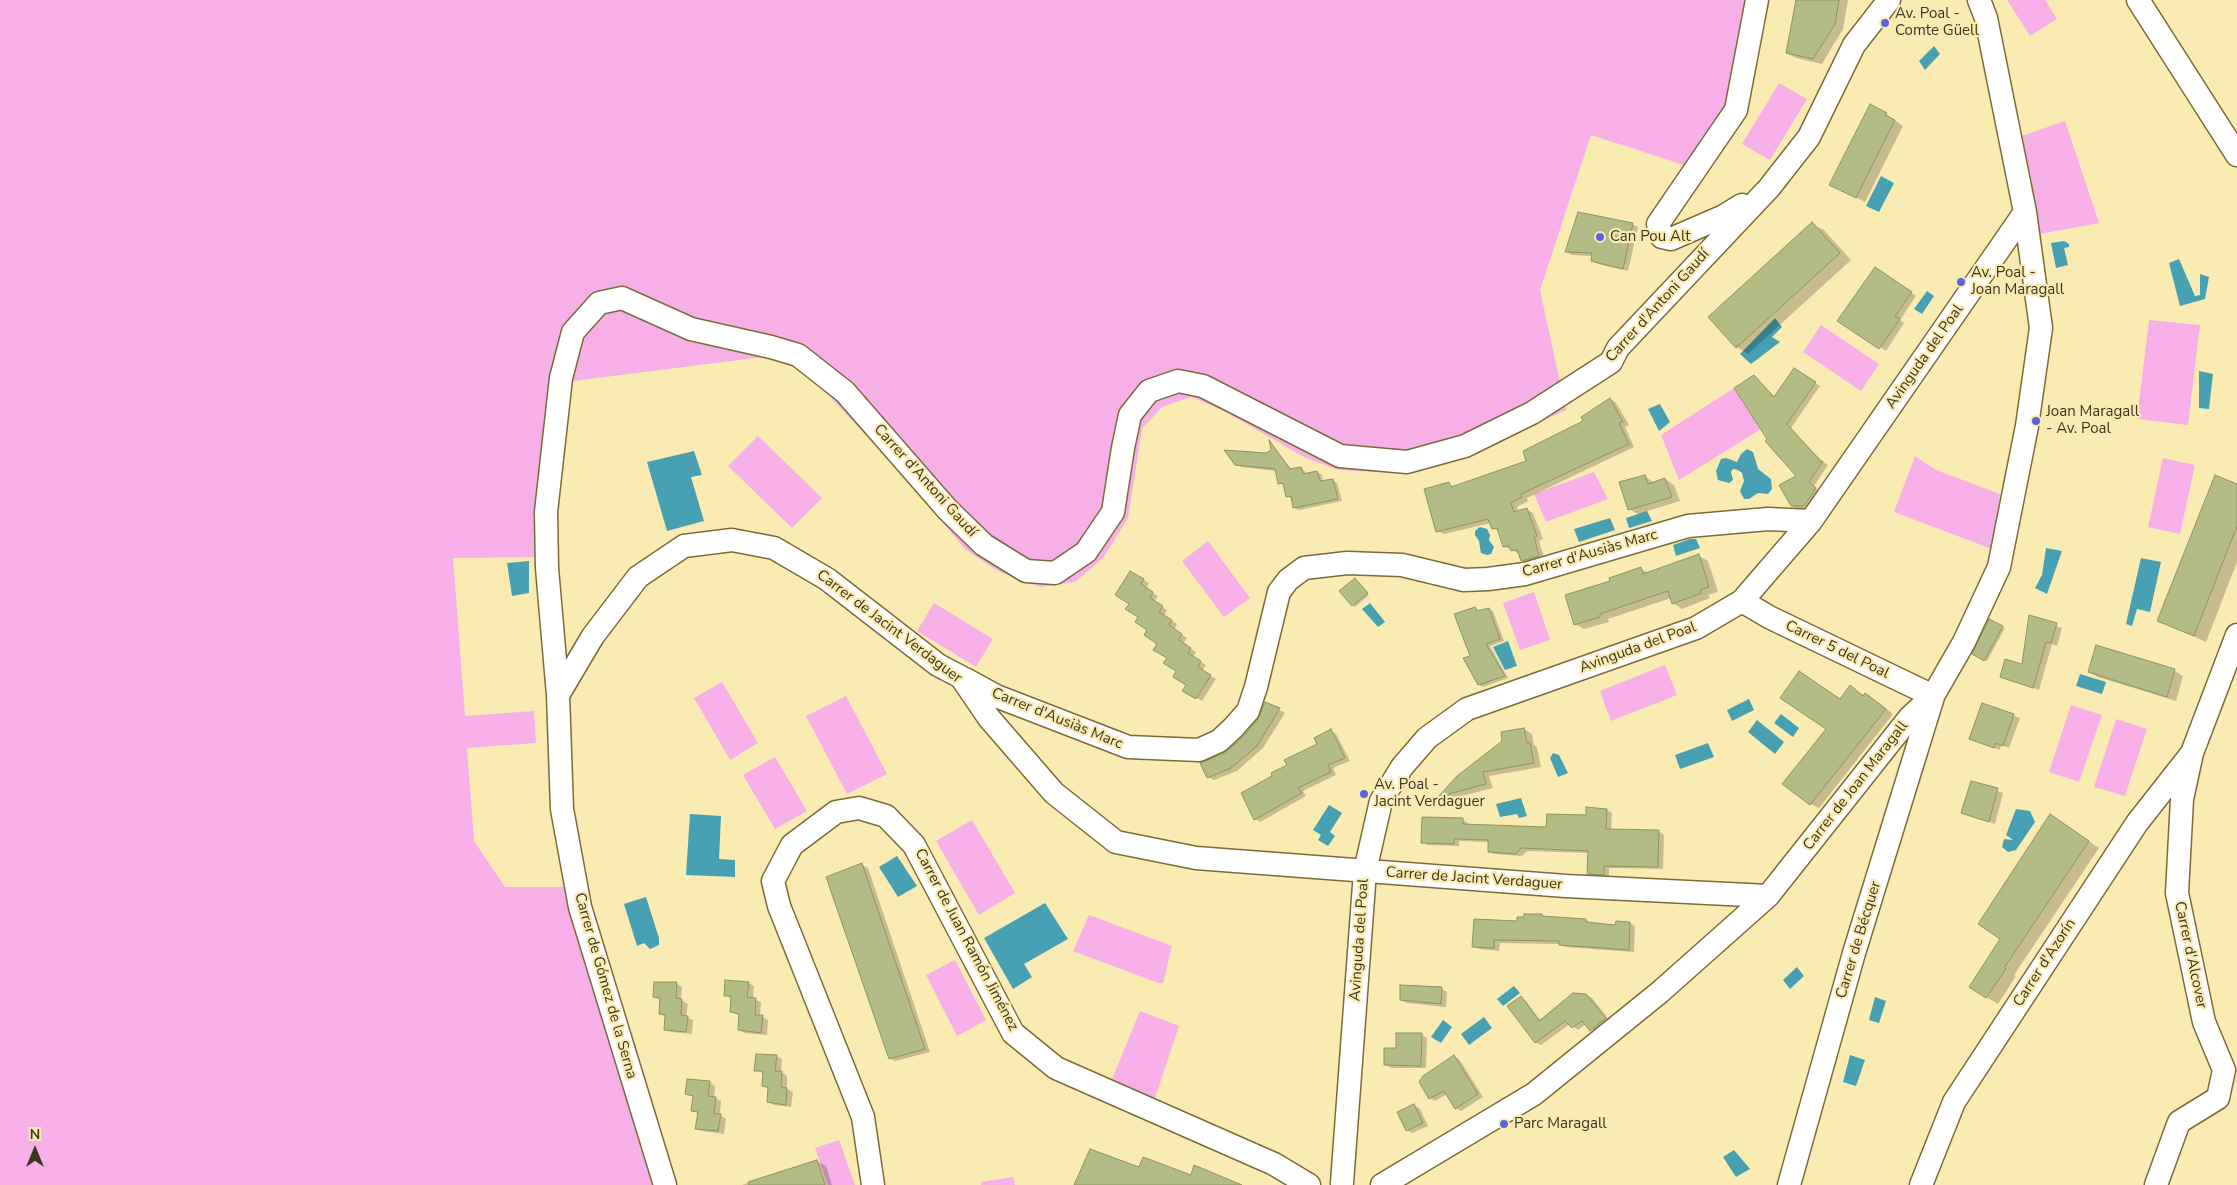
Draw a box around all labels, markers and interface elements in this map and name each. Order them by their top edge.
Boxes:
place label: Av. Poal - Comte Güell [1895,5,1979,40]
marker: Av. Poal - Comte Güell [1879,17,1891,29]
place label: Can Pou Alt [1610,228,1690,246]
marker: Can Pou Alt [1594,231,1606,243]
street label: Carrer d'Antoni Gaudí [1602,246,1714,366]
place label: Av. Poal - Joan Maragall [1971,264,2064,299]
marker: Av. Poal - Joan Maragall [1955,276,1967,288]
street label: Avinguda del Poal [1882,301,1968,413]
place label: Joan Maragall - Av. Poal [2046,403,2139,438]
marker: Joan Maragall - Av. Poal [2030,415,2042,427]
street label: Carrer d'Antoni Gaudí [869,421,981,541]
street label: Carrer d'Ausiàs Marc [1520,526,1660,582]
street label: Carrer de Jacint Verdaguer [813,567,965,687]
street label: Carrer 5 del Poal [1782,617,1892,683]
street label: Avinguda del Poal [1577,619,1699,677]
street label: Carrer d'Ausiàs Marc [989,684,1125,754]
street label: Carrer de Joan Maragall [1800,718,1912,854]
place label: Av. Poal - Jacint Verdaguer [1374,776,1485,811]
marker: Av. Poal - Jacint Verdaguer [1358,788,1370,800]
street label: Carrer de Juan Ramón Jiménez [910,846,1022,1034]
street label: Carrer de Jacint Verdaguer [1385,864,1563,894]
street label: Avinguda del Poal [1347,878,1373,1002]
street label: Carrer de Bécquer [1833,879,1885,1001]
street label: Carrer de Gómez de la Serna [570,891,640,1081]
street label: Carrer d'Alcover [2170,900,2210,1010]
street label: Carrer d'Azorín [2010,916,2080,1010]
place label: Parc Maragall [1514,1115,1607,1133]
marker: Parc Maragall [1498,1118,1510,1130]
north arrow [10,1125,60,1175]
text: N [30,1125,40,1144]

